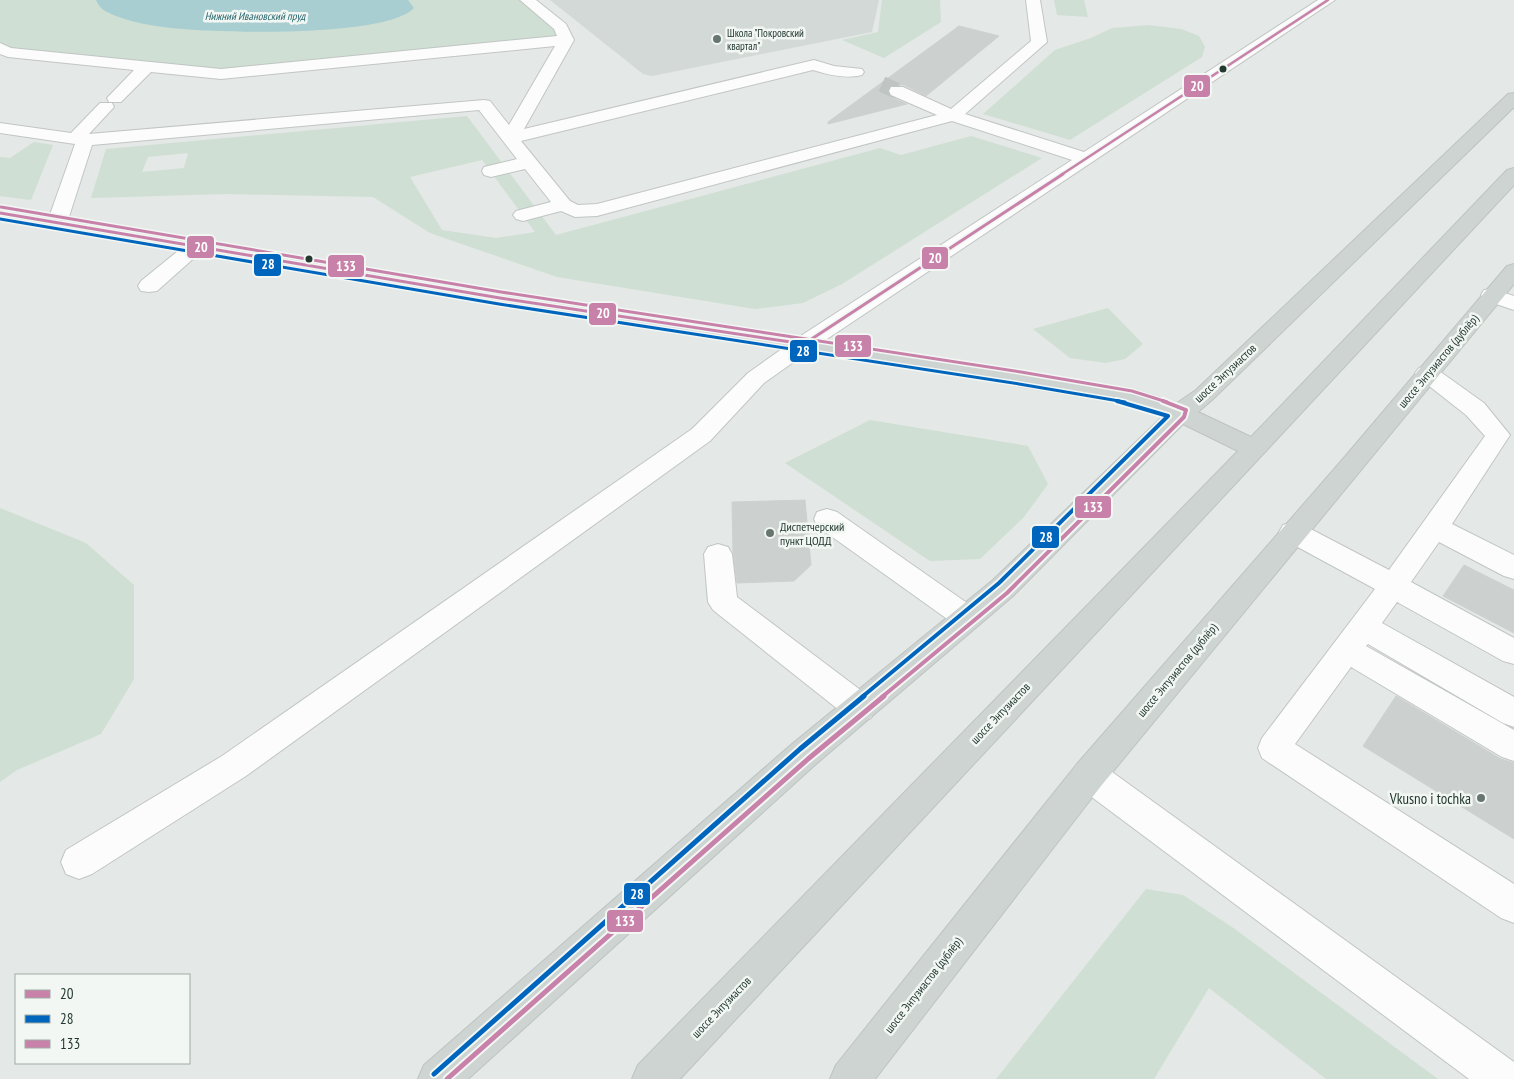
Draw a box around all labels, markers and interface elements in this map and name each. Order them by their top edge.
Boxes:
water label: Нижний Ивановский пруд [205,9,306,23]
place label: Школа "Покровский квартал" [727,26,804,53]
marker: Школа "Покровский квартал" [711,33,723,45]
unlabelled marker [1218,64,1228,74]
line badge: 20 [1183,74,1211,98]
text: 20 [1190,77,1204,95]
line badge: 20 [186,235,215,259]
text: 20 [194,238,208,256]
line badge: 20 [921,246,949,270]
text: 20 [928,249,942,267]
line badge: 28 [253,253,282,277]
unlabelled marker [304,254,314,264]
line badge: 133 [327,254,365,278]
text: 28 [261,255,275,273]
text: 133 [336,257,356,275]
line badge: 20 [588,302,617,326]
text: 20 [596,304,610,322]
street label: шоссе Энтузиастов (дублёр) [1395,311,1482,411]
line badge: 133 [834,334,872,358]
text: 133 [843,337,863,355]
line badge: 28 [789,339,818,363]
street label: шоссе Энтузиастов [1191,340,1259,406]
text: 28 [796,342,810,360]
line badge: 133 [1074,495,1112,519]
text: 133 [1083,498,1103,516]
place label: Диспетчерский пункт ЦОДД [780,519,844,548]
line badge: 28 [1031,525,1060,549]
marker: Диспетчерский пункт ЦОДД [764,527,776,539]
text: 28 [1039,528,1053,546]
street label: шоссе Энтузиастов (дублёр) [1134,620,1221,720]
street label: шоссе Энтузиастов [967,679,1033,747]
place label: Vkusno i tochka [1389,789,1471,808]
marker: Vkusno i tochka [1475,792,1487,804]
line badge: 28 [623,882,651,906]
text: 28 [630,885,644,903]
line badge: 133 [606,909,644,933]
text: 133 [615,912,635,930]
street label: шоссе Энтузиастов (дублёр) [881,934,965,1036]
street label: шоссе Энтузиастов [688,973,754,1041]
legend [15,974,190,1064]
text: 20 [60,984,74,1003]
text: 28 [60,1009,74,1028]
text: 133 [60,1034,80,1053]

